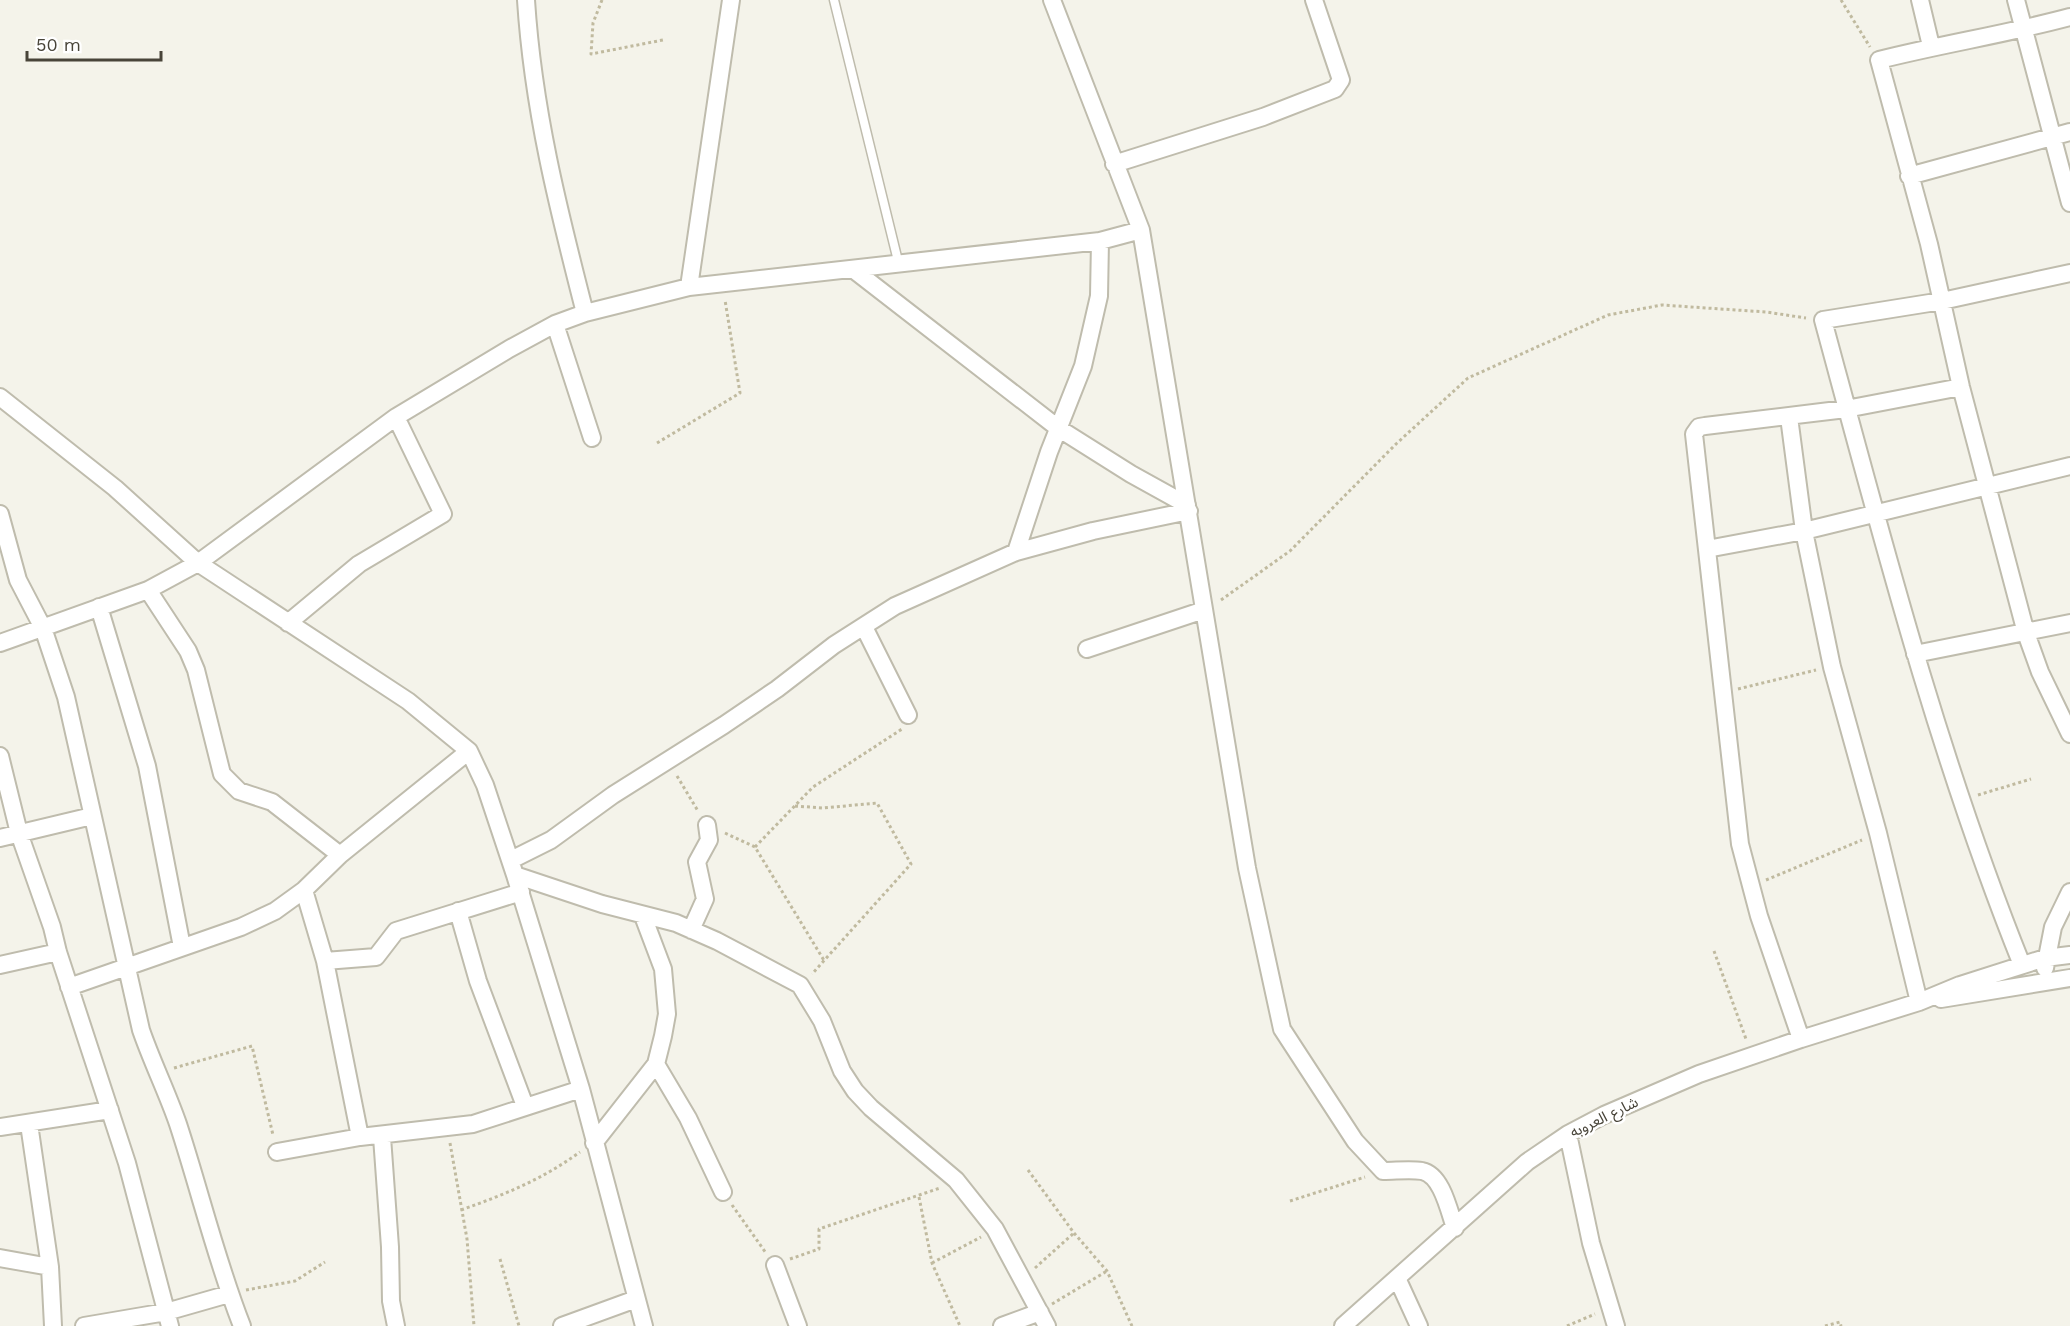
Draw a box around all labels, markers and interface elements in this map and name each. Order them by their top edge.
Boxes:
scale bar [27,24,160,62]
text: 50 m [36,34,81,55]
street label: شارع العروبه [1567,1093,1643,1144]

